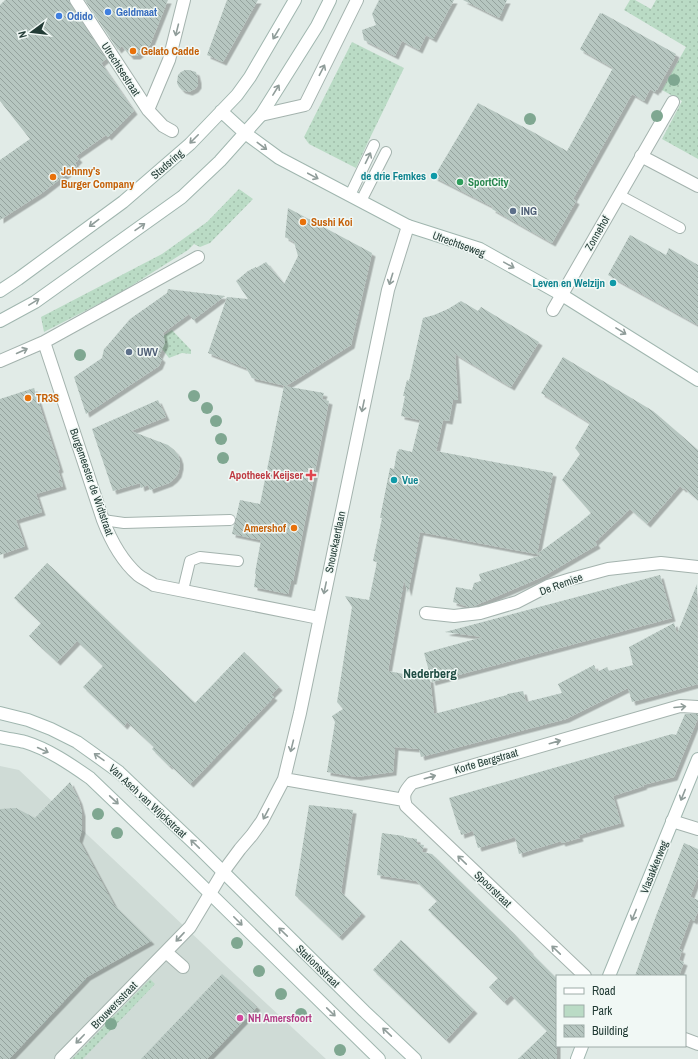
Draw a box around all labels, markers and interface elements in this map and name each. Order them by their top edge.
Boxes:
place label: Geldmaat [116,5,157,19]
marker: Geldmaat [103,7,113,17]
place label: Odido [67,9,94,23]
marker: Odido [54,11,64,21]
north arrow [12,12,52,52]
one-way arrow [172,23,180,36]
one-way arrow [272,28,280,39]
text: N [15,30,30,40]
street label: Utrechtsestraat [98,40,144,99]
place label: Gelato Cadde [141,44,199,58]
marker: Gelato Cadde [128,46,138,56]
one-way arrow [319,64,326,76]
one-way arrow [273,84,281,96]
one-way arrow [189,135,199,144]
one-way arrow [256,141,267,150]
street label: Stadsring [148,146,186,182]
one-way arrow [365,152,372,164]
place label: Johnny's Burger Company [61,164,134,191]
place label: de drie Femkes [361,169,426,183]
marker: de drie Femkes [429,171,439,181]
marker: Johnny's Burger Company [48,172,58,182]
one-way arrow [307,173,319,181]
place label: SportCity [468,175,509,189]
marker: SportCity [455,177,465,187]
place label: ING [521,204,537,218]
marker: ING [508,206,518,216]
street label: Zonnehof [581,213,613,253]
place label: Sushi Koi [311,215,353,229]
marker: Sushi Koi [298,217,308,227]
one-way arrow [89,219,100,227]
one-way arrow [135,223,146,231]
street label: Utrechtseweg [431,228,487,260]
one-way arrow [503,262,515,270]
one-way arrow [387,273,394,286]
place label: Leven en Welzijn [532,276,605,290]
marker: Leven en Welzijn [608,278,618,288]
one-way arrow [28,298,39,306]
one-way arrow [615,328,627,336]
place label: UWV [137,345,159,359]
one-way arrow [16,347,28,354]
marker: UWV [124,347,134,357]
place label: TR3S [36,391,59,405]
marker: TR3S [23,393,33,403]
one-way arrow [359,399,367,412]
street label: Burgemeester de Widtstraat [67,426,117,538]
place label: Apotheek Keijser [229,468,303,482]
marker: Apotheek Keijser [306,470,316,480]
place label: Vue [402,473,418,487]
marker: Vue [389,475,399,485]
street label: Snouckaertlaan [322,510,348,574]
place label: Amershof [244,521,286,535]
marker: Amershof [289,523,299,533]
street label: De Remise [537,570,585,598]
one-way arrow [321,581,329,594]
district label: Nederberg [403,665,457,682]
one-way arrow [673,704,686,711]
one-way arrow [548,738,561,745]
one-way arrow [287,739,295,752]
street label: Korte Bergstraat [452,745,520,777]
one-way arrow [37,747,49,754]
one-way arrow [94,753,105,761]
street label: Van Asch van Wijckstraat [106,761,190,841]
one-way arrow [423,773,436,781]
one-way arrow [679,788,687,800]
one-way arrow [109,796,119,805]
one-way arrow [261,808,269,820]
street label: Vlasakkerweg [637,838,671,896]
one-way arrow [190,840,201,849]
one-way arrow [457,855,467,865]
street label: Spoorstraat [471,868,515,911]
one-way arrow [630,909,637,921]
one-way arrow [233,916,243,926]
one-way arrow [278,927,288,937]
one-way arrow [175,932,185,942]
street label: Stationsstraat [293,942,343,991]
one-way arrow [551,945,562,954]
legend [556,975,686,1047]
street label: Brouwersstraat [88,978,140,1032]
text: Road [592,983,616,999]
text: Park [592,1003,612,1019]
one-way arrow [326,1007,336,1017]
place label: NH Amersfoort [248,1011,312,1025]
marker: NH Amersfoort [235,1013,245,1023]
text: Building [592,1023,629,1039]
one-way arrow [382,1027,392,1037]
one-way arrow [75,1034,85,1044]

